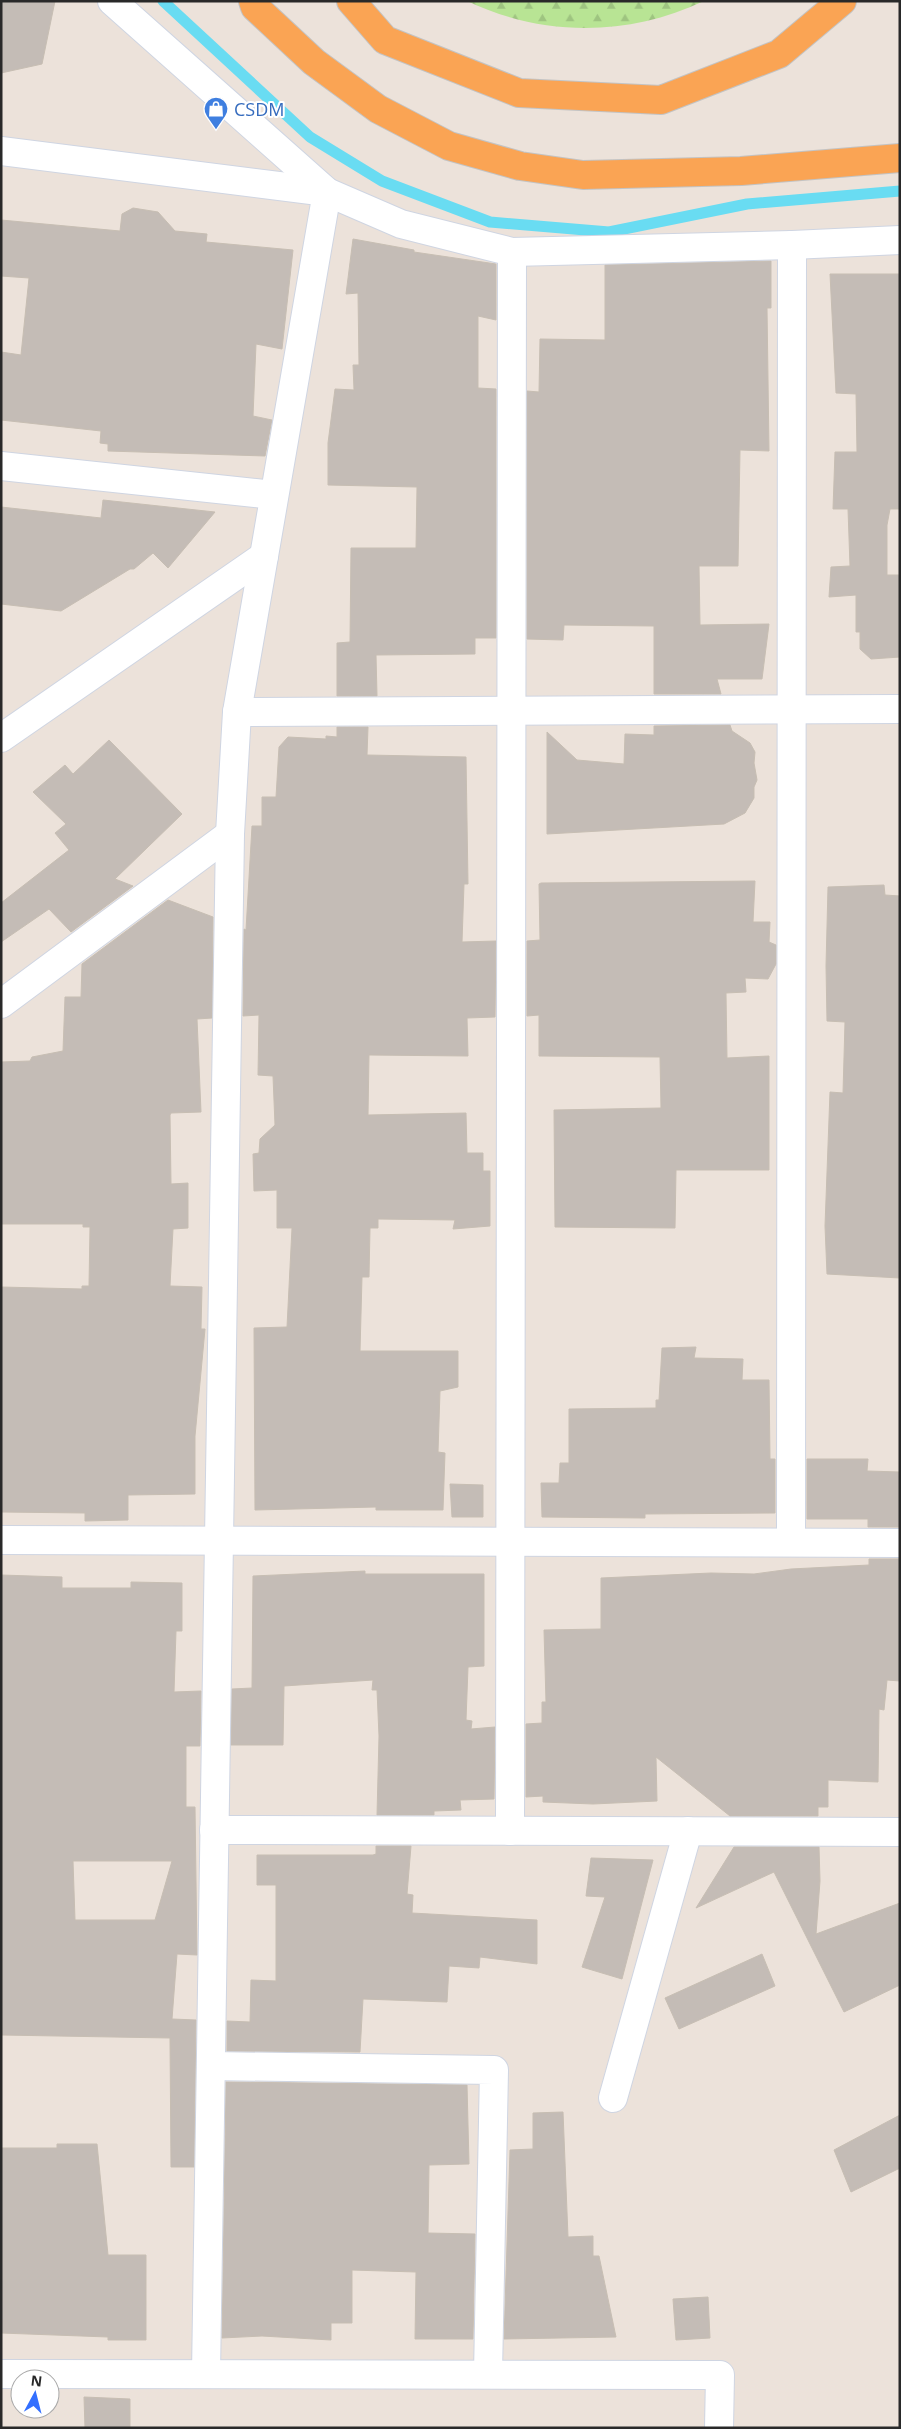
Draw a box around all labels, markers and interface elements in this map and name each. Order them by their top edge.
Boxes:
shop icon: CSDM [203,96,229,130]
place label: CSDM [234,97,284,121]
north arrow [10,2369,60,2419]
text: N [30,2370,43,2391]

